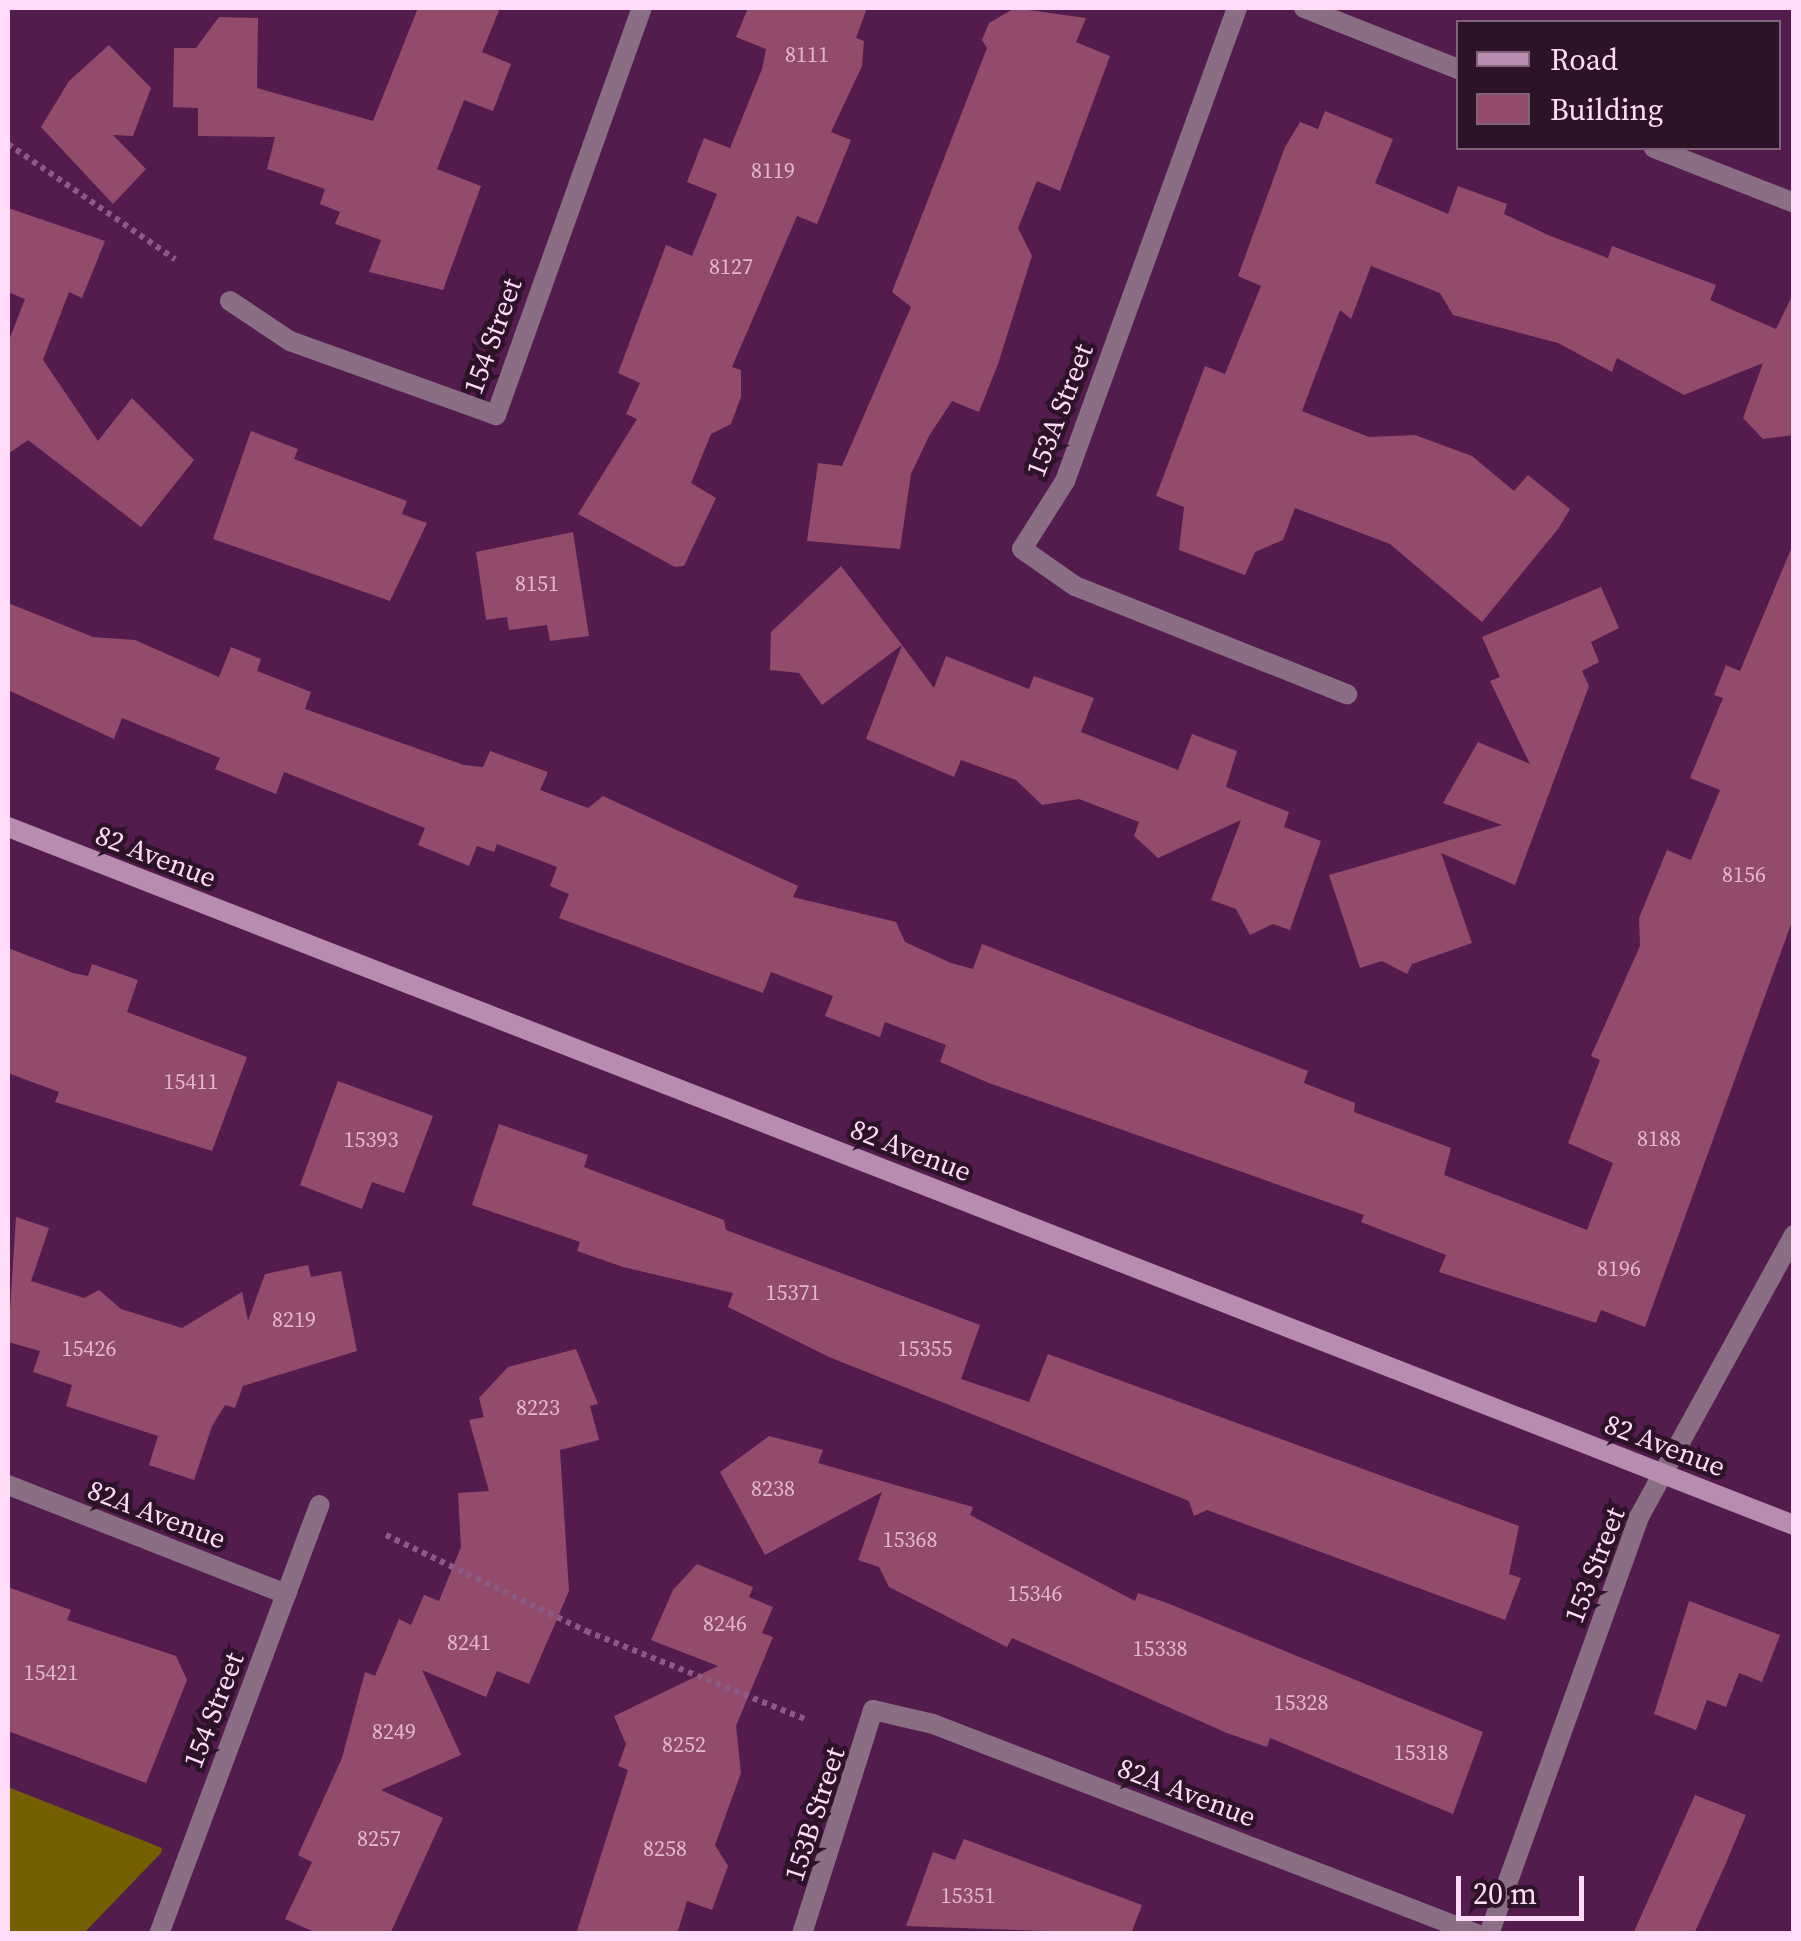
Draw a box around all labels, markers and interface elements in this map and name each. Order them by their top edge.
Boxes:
legend [1456,20,1781,150]
text: Road [1550,39,1618,80]
house number: 8111 [785,42,829,68]
text: Building [1550,89,1663,130]
house number: 8119 [751,158,795,184]
house number: 8127 [709,254,753,280]
street label: 154 Street [456,273,528,399]
street label: 153A Street [1018,339,1100,481]
house number: 8151 [515,571,559,597]
street label: 82 Avenue [91,818,221,894]
house number: 8156 [1722,862,1766,888]
house number: 15411 [164,1069,218,1095]
street label: 82 Avenue [846,1112,976,1188]
house number: 8188 [1637,1126,1681,1152]
house number: 15393 [344,1127,398,1153]
house number: 8196 [1597,1256,1641,1282]
house number: 15371 [766,1280,820,1306]
house number: 8219 [272,1307,316,1333]
house number: 15426 [62,1336,116,1362]
house number: 15355 [898,1336,952,1362]
house number: 8223 [516,1395,560,1421]
street label: 82 Avenue [1600,1407,1730,1483]
street label: 82A Avenue [83,1472,231,1556]
house number: 8238 [751,1476,795,1502]
street label: 153 Street [1557,1503,1631,1627]
house number: 15368 [883,1527,937,1553]
house number: 15346 [1008,1581,1062,1607]
house number: 8246 [703,1611,747,1637]
house number: 8241 [447,1630,491,1656]
house number: 15338 [1133,1636,1187,1662]
street label: 154 Street [176,1648,250,1772]
house number: 15421 [24,1660,78,1686]
house number: 15328 [1274,1690,1328,1716]
house number: 8249 [372,1719,416,1745]
house number: 8252 [662,1732,706,1758]
house number: 15318 [1394,1740,1448,1766]
street label: 153B Street [777,1743,851,1885]
street label: 82A Avenue [1113,1750,1261,1834]
house number: 8257 [357,1826,401,1852]
house number: 8258 [643,1836,687,1862]
scale bar [1461,1856,1588,1918]
text: 20 m [1473,1873,1537,1914]
house number: 15351 [941,1883,995,1909]

